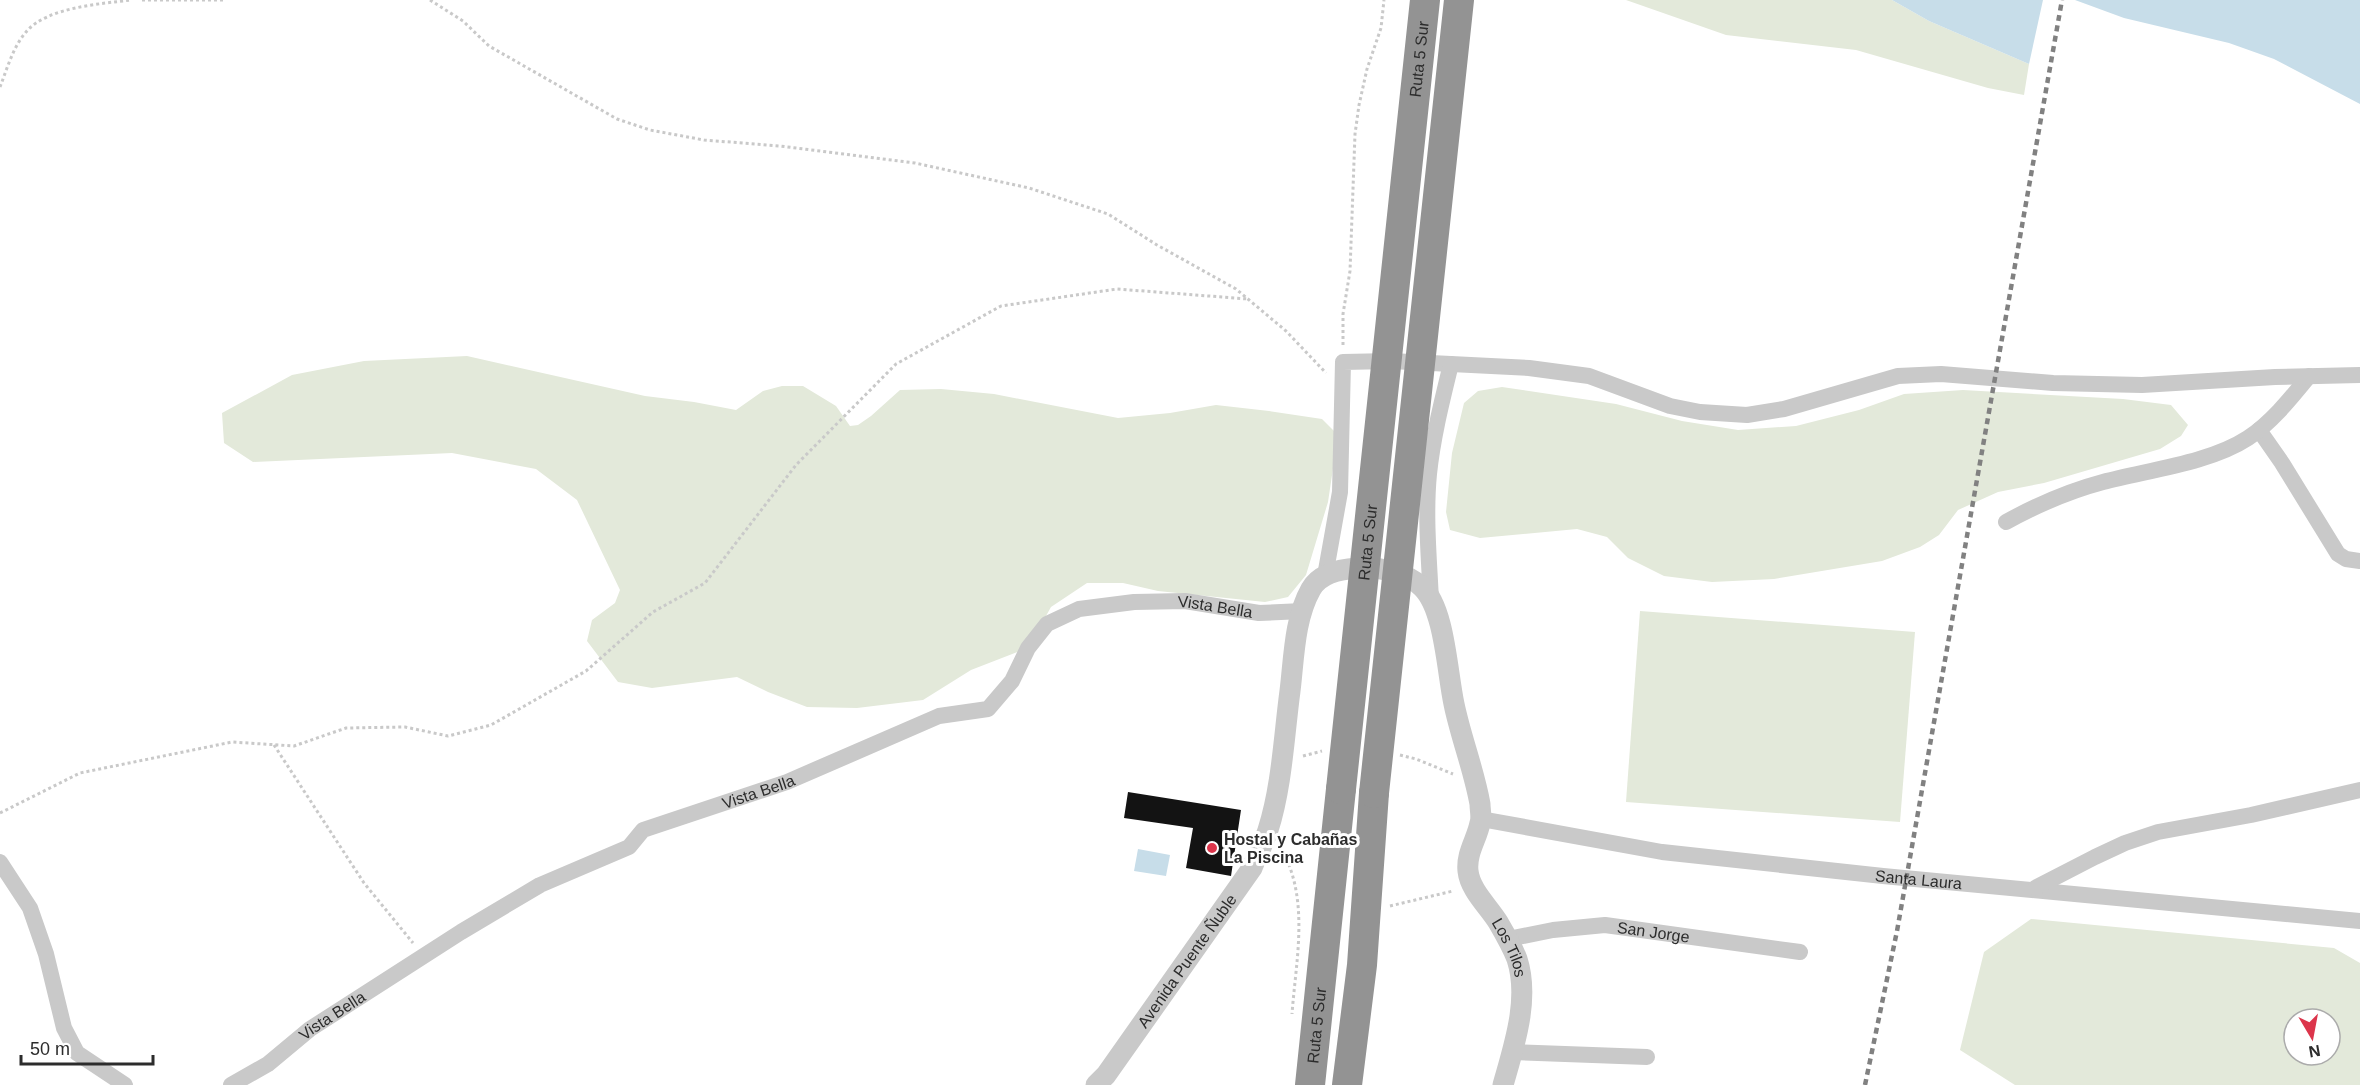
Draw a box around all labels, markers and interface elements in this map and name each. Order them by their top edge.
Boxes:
street label: Ruta 5 Sur [1406,19,1431,98]
street label: Ruta 5 Sur [1355,503,1380,581]
street label: Vista Bella [1178,592,1254,620]
street label: Vista Bella [720,771,797,812]
place label: Hostal y Cabañas La Piscina [1224,831,1357,866]
marker: Hostal y Cabañas La Piscina [1205,841,1219,855]
street label: Santa Laura [1874,867,1963,892]
street label: Avenida Puente Ñuble [1134,891,1239,1031]
street label: Los Tilos [1489,915,1529,978]
street label: San Jorge [1616,918,1691,945]
street label: Ruta 5 Sur [1304,986,1329,1064]
street label: Vista Bella [295,987,368,1043]
north arrow [2282,1007,2342,1067]
scale bar [21,1028,153,1066]
text: 50 m [30,1039,70,1059]
text: N [2307,1042,2322,1061]

